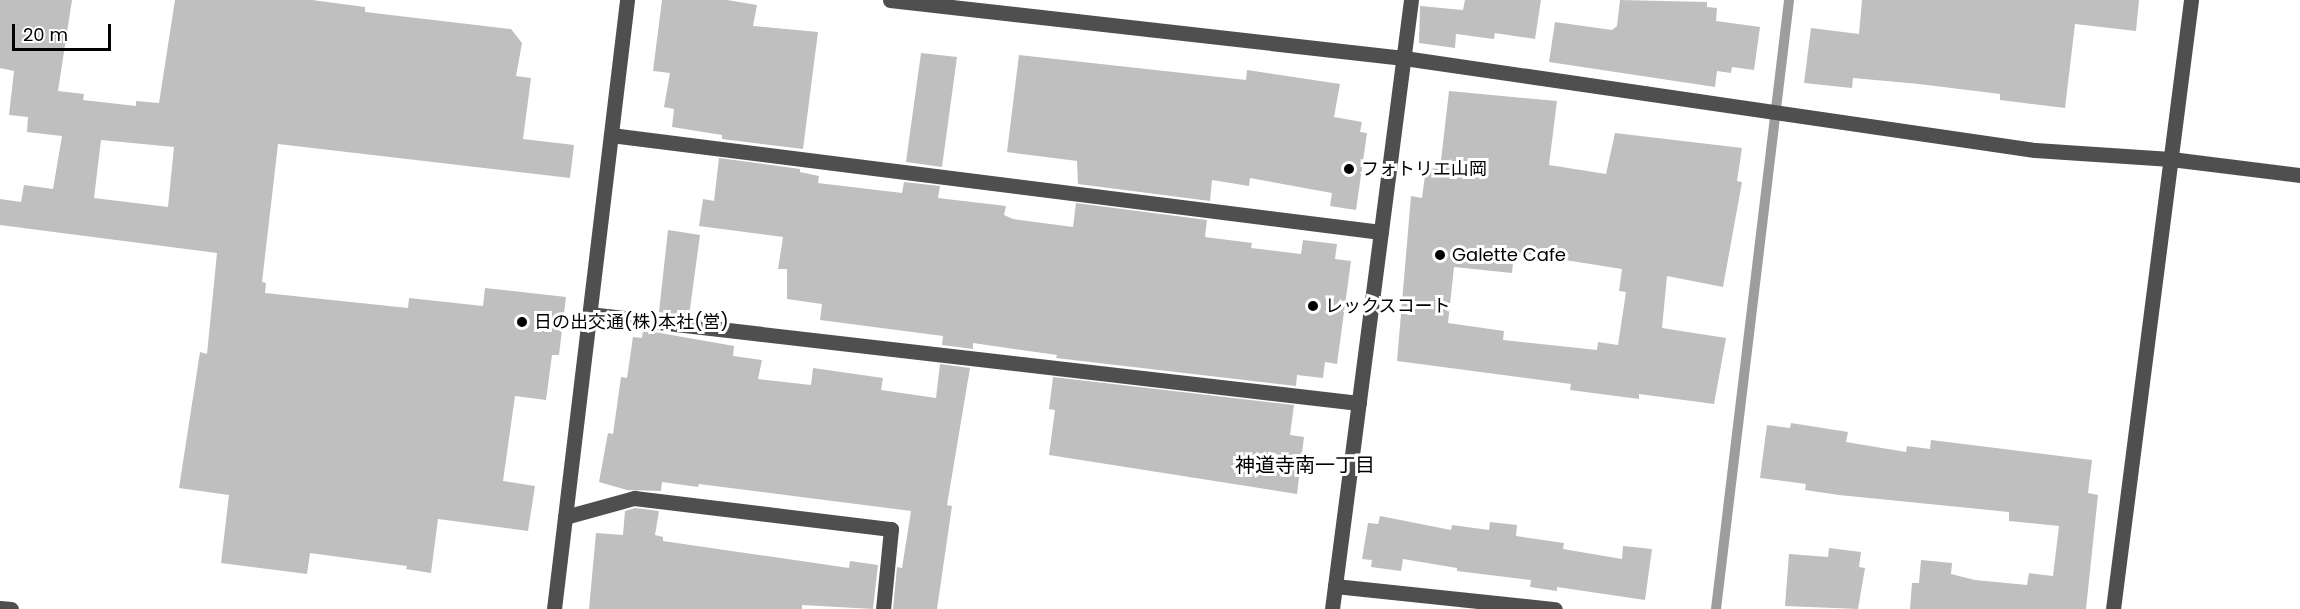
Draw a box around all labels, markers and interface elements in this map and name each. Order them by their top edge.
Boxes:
scale bar [15,12,114,50]
text: 20 m [23,22,68,47]
place label: フォトリエ山岡 [1361,158,1487,180]
marker: フォトリエ山岡 [1342,162,1356,176]
place label: Galette Cafe [1452,244,1566,266]
marker: Galette Cafe [1433,248,1447,262]
place label: レックスコート [1325,295,1451,317]
marker: レックスコート [1306,299,1320,313]
place label: 日の出交通(株)本社(営) [534,311,729,333]
marker: 日の出交通(株)本社(営) [515,315,529,329]
district label: 神道寺南一丁目 [1235,453,1375,477]

